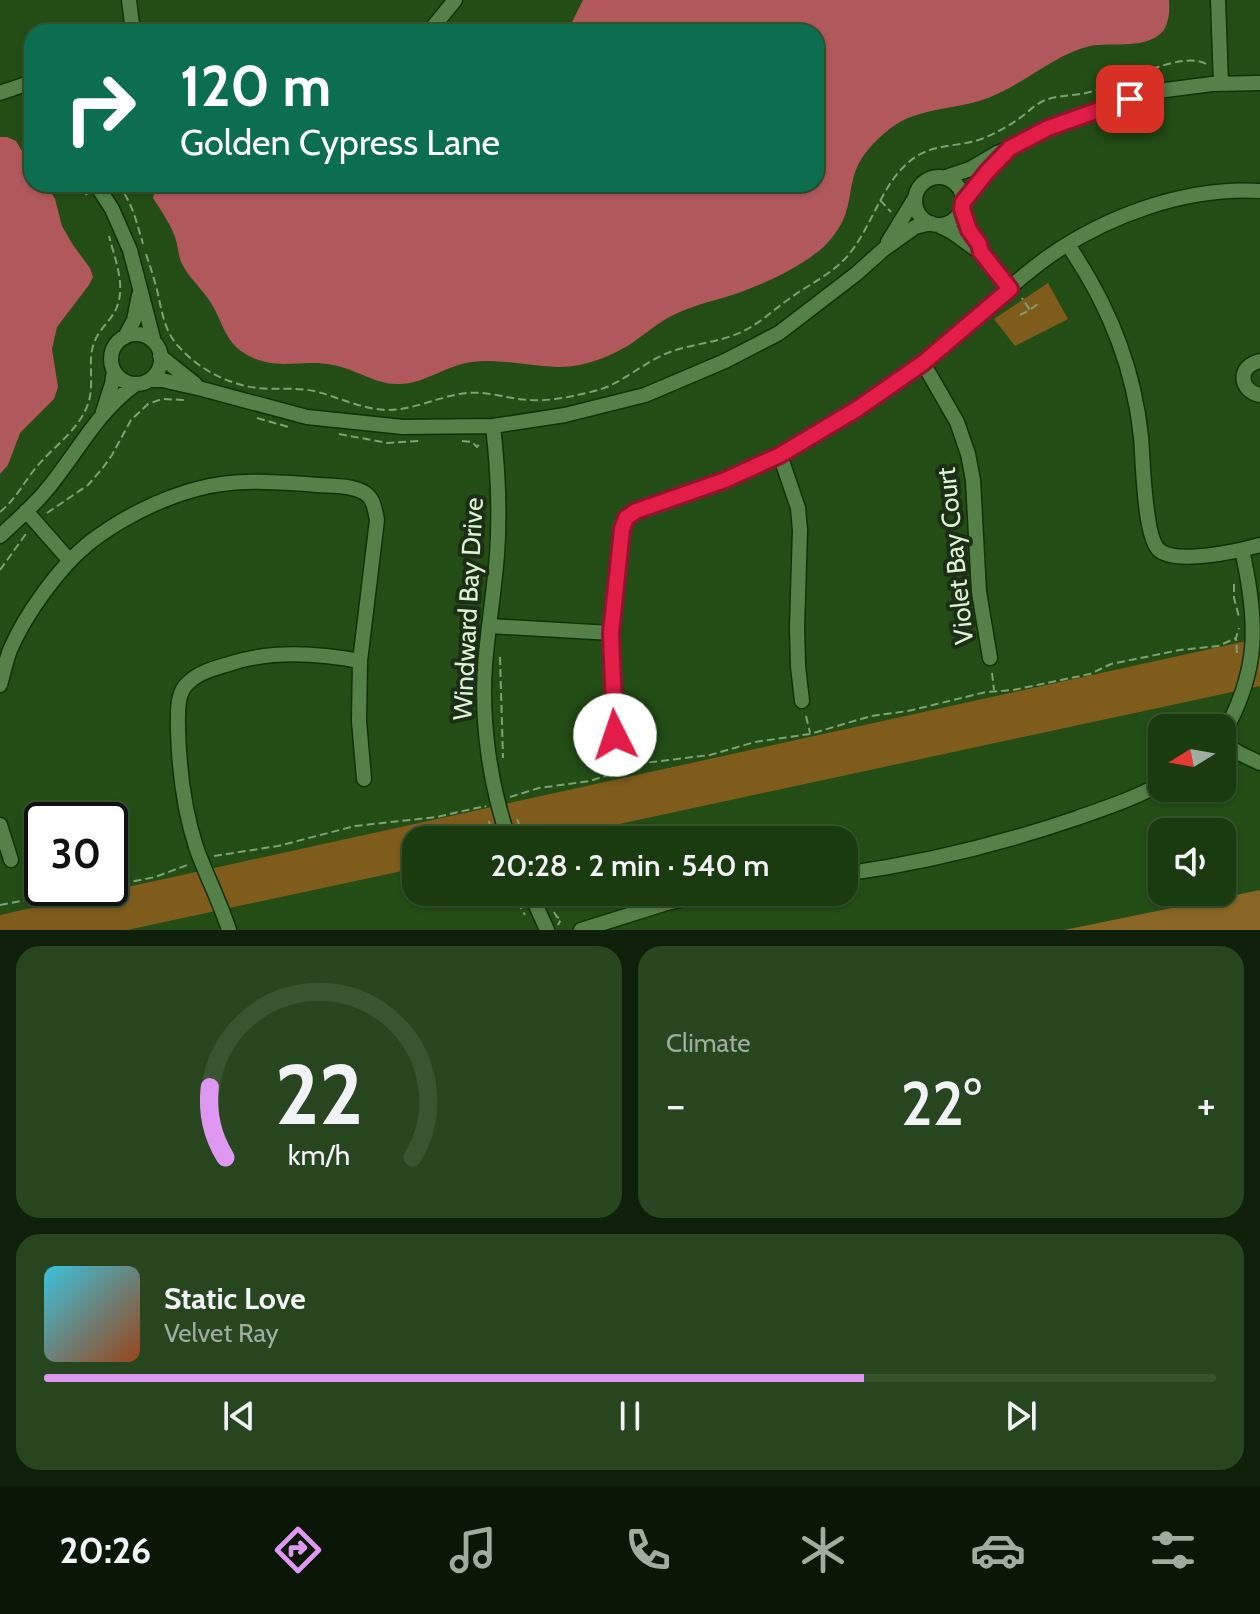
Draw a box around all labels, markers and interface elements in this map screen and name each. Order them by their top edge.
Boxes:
text: 120 m [180,52,331,120]
icon: right [48,56,152,160]
pin [1096,65,1164,133]
icon: arrive [1108,77,1152,121]
text: Golden Cypress Lane [180,120,500,164]
street label: Violet Bay Court [930,466,980,646]
street label: Windward Bay Drive [446,497,490,721]
position arrow [573,693,657,777]
north arrow [1148,714,1236,802]
map controls [1148,714,1236,906]
speed limit sign: 30 [24,802,128,906]
button: sound [1148,818,1236,906]
text: 20:28 · 2 min · 540 m [491,847,769,884]
text: Climate [666,1027,751,1059]
text: 22 [275,1044,363,1145]
text: 22° [901,1067,981,1140]
text: − [666,1078,685,1131]
text: + [1197,1078,1216,1131]
text: km/h [288,1137,350,1172]
text: Static Love [164,1280,306,1317]
text: Velvet Ray [164,1317,279,1349]
icon: previous [217,1394,261,1438]
icon: pause [608,1394,652,1438]
icon: next [999,1394,1043,1438]
icon: directions [270,1522,326,1578]
icon: music [445,1522,501,1578]
icon: phone [620,1522,676,1578]
icon: climate [795,1522,851,1578]
icon: car [970,1522,1026,1578]
icon: filters [1145,1522,1201,1578]
text: 20:26 [59,1528,151,1572]

